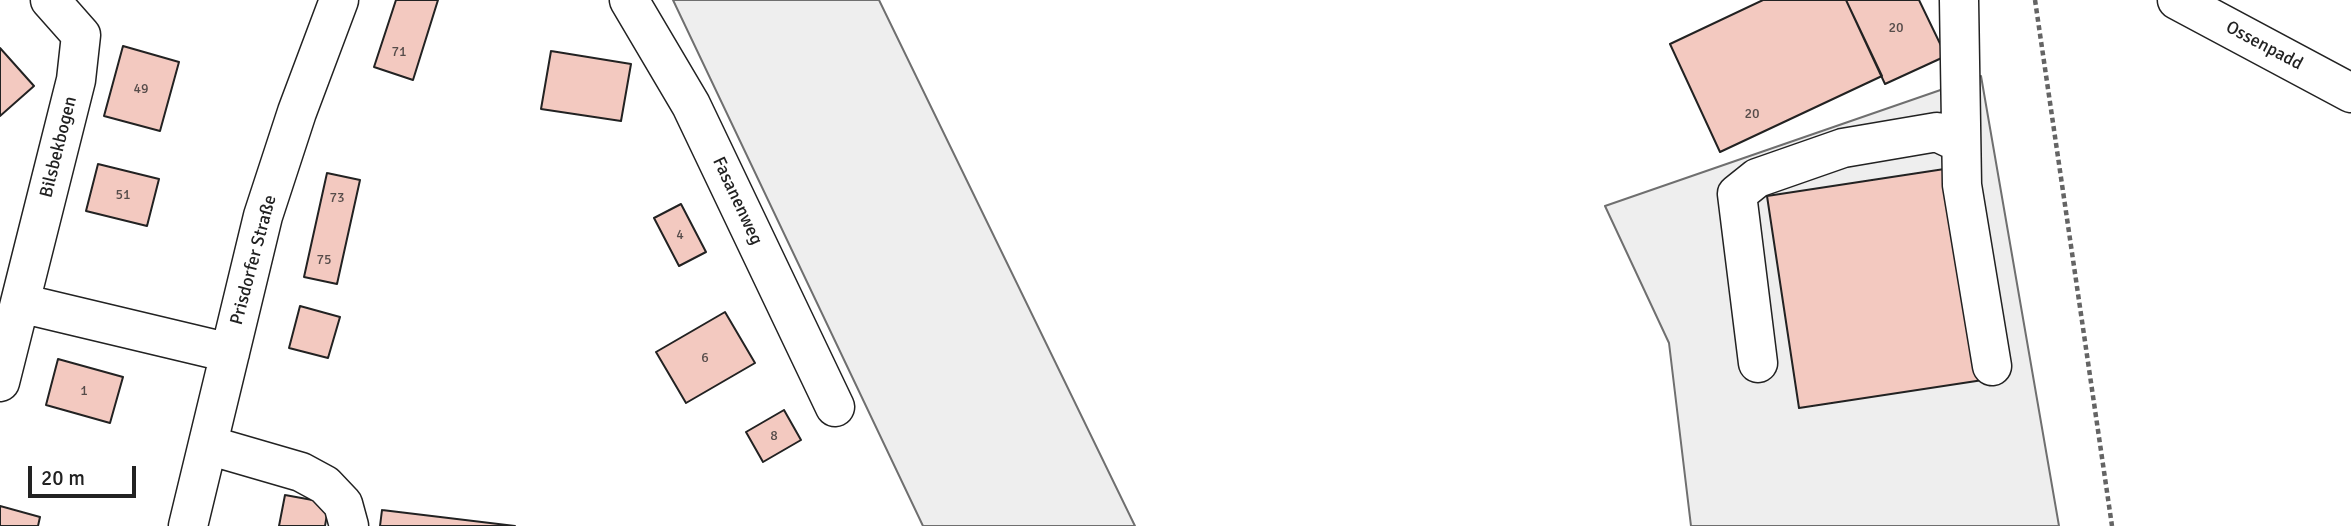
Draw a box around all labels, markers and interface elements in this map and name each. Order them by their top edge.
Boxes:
street label: Ossenpadd [2222,17,2306,75]
house number: 20 [1888,20,1904,36]
house number: 71 [391,44,407,60]
house number: 49 [133,81,149,97]
street label: Bilsbekbogen [36,94,82,200]
house number: 20 [1744,106,1760,122]
street label: Fasanenweg [707,154,767,248]
house number: 51 [115,187,131,203]
house number: 73 [329,190,345,206]
street label: Prisdorfer Straße [226,193,282,327]
house number: 4 [676,227,684,243]
house number: 75 [316,252,332,268]
house number: 6 [701,350,709,366]
house number: 1 [80,383,88,399]
house number: 8 [770,428,778,444]
scale bar [32,452,140,496]
text: 20 m [41,465,85,491]

